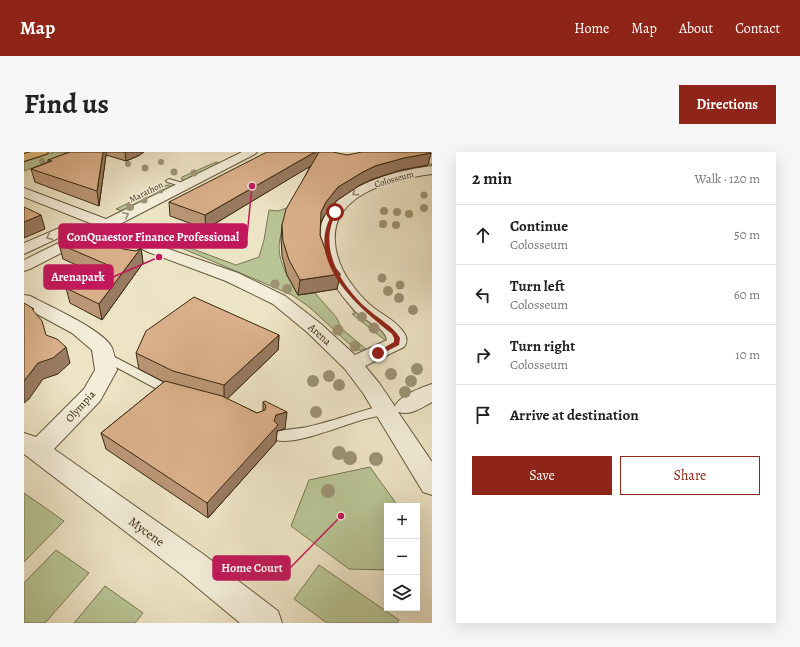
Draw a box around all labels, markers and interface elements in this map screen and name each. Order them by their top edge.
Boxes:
text: Map [20,15,55,41]
text: Home [574,19,609,38]
text: Map [631,19,657,38]
text: About [679,19,713,38]
text: Contact [735,19,780,38]
text: Find us [24,85,109,123]
button: Directions [679,85,776,124]
text: 2 min [472,167,512,190]
street label: Colosseum [373,168,415,190]
text: Walk · 120 m [695,170,760,187]
street label: Marathon [127,179,165,205]
one-way arrow [353,189,360,196]
route start [326,203,344,221]
one-way arrow [121,213,129,220]
text: Continue [510,216,568,236]
callout: ConQuaestor Finance Professional [59,224,247,248]
icon: ahead [472,224,494,246]
text: 50 m [734,226,760,243]
text: ConQuaestor Finance Professional [67,229,240,245]
one-way arrow [46,232,54,240]
text: Colosseum [510,236,568,253]
callout: Arenapark [44,265,113,289]
text: Arenapark [50,269,106,285]
text: Turn left [510,276,565,296]
icon: left [472,284,494,306]
text: 60 m [734,286,760,303]
text: Colosseum [510,296,568,313]
street label: Arena [304,319,335,349]
text: Turn right [510,336,575,356]
route end [369,344,387,362]
icon: right [472,344,494,366]
text: 10 m [735,346,760,363]
text: Colosseum [510,356,568,373]
street label: Olympia [62,386,99,426]
icon: arrive [472,404,494,426]
text: Arrive at destination [510,405,639,425]
button: Save [472,456,612,495]
button: Share [620,456,760,495]
map controls [384,503,420,611]
button: + [384,503,420,539]
street label: Mycene [125,513,168,550]
button: − [384,539,420,575]
callout: Home Court [213,556,290,580]
text: Home Court [221,560,283,576]
button: layers [384,575,420,611]

